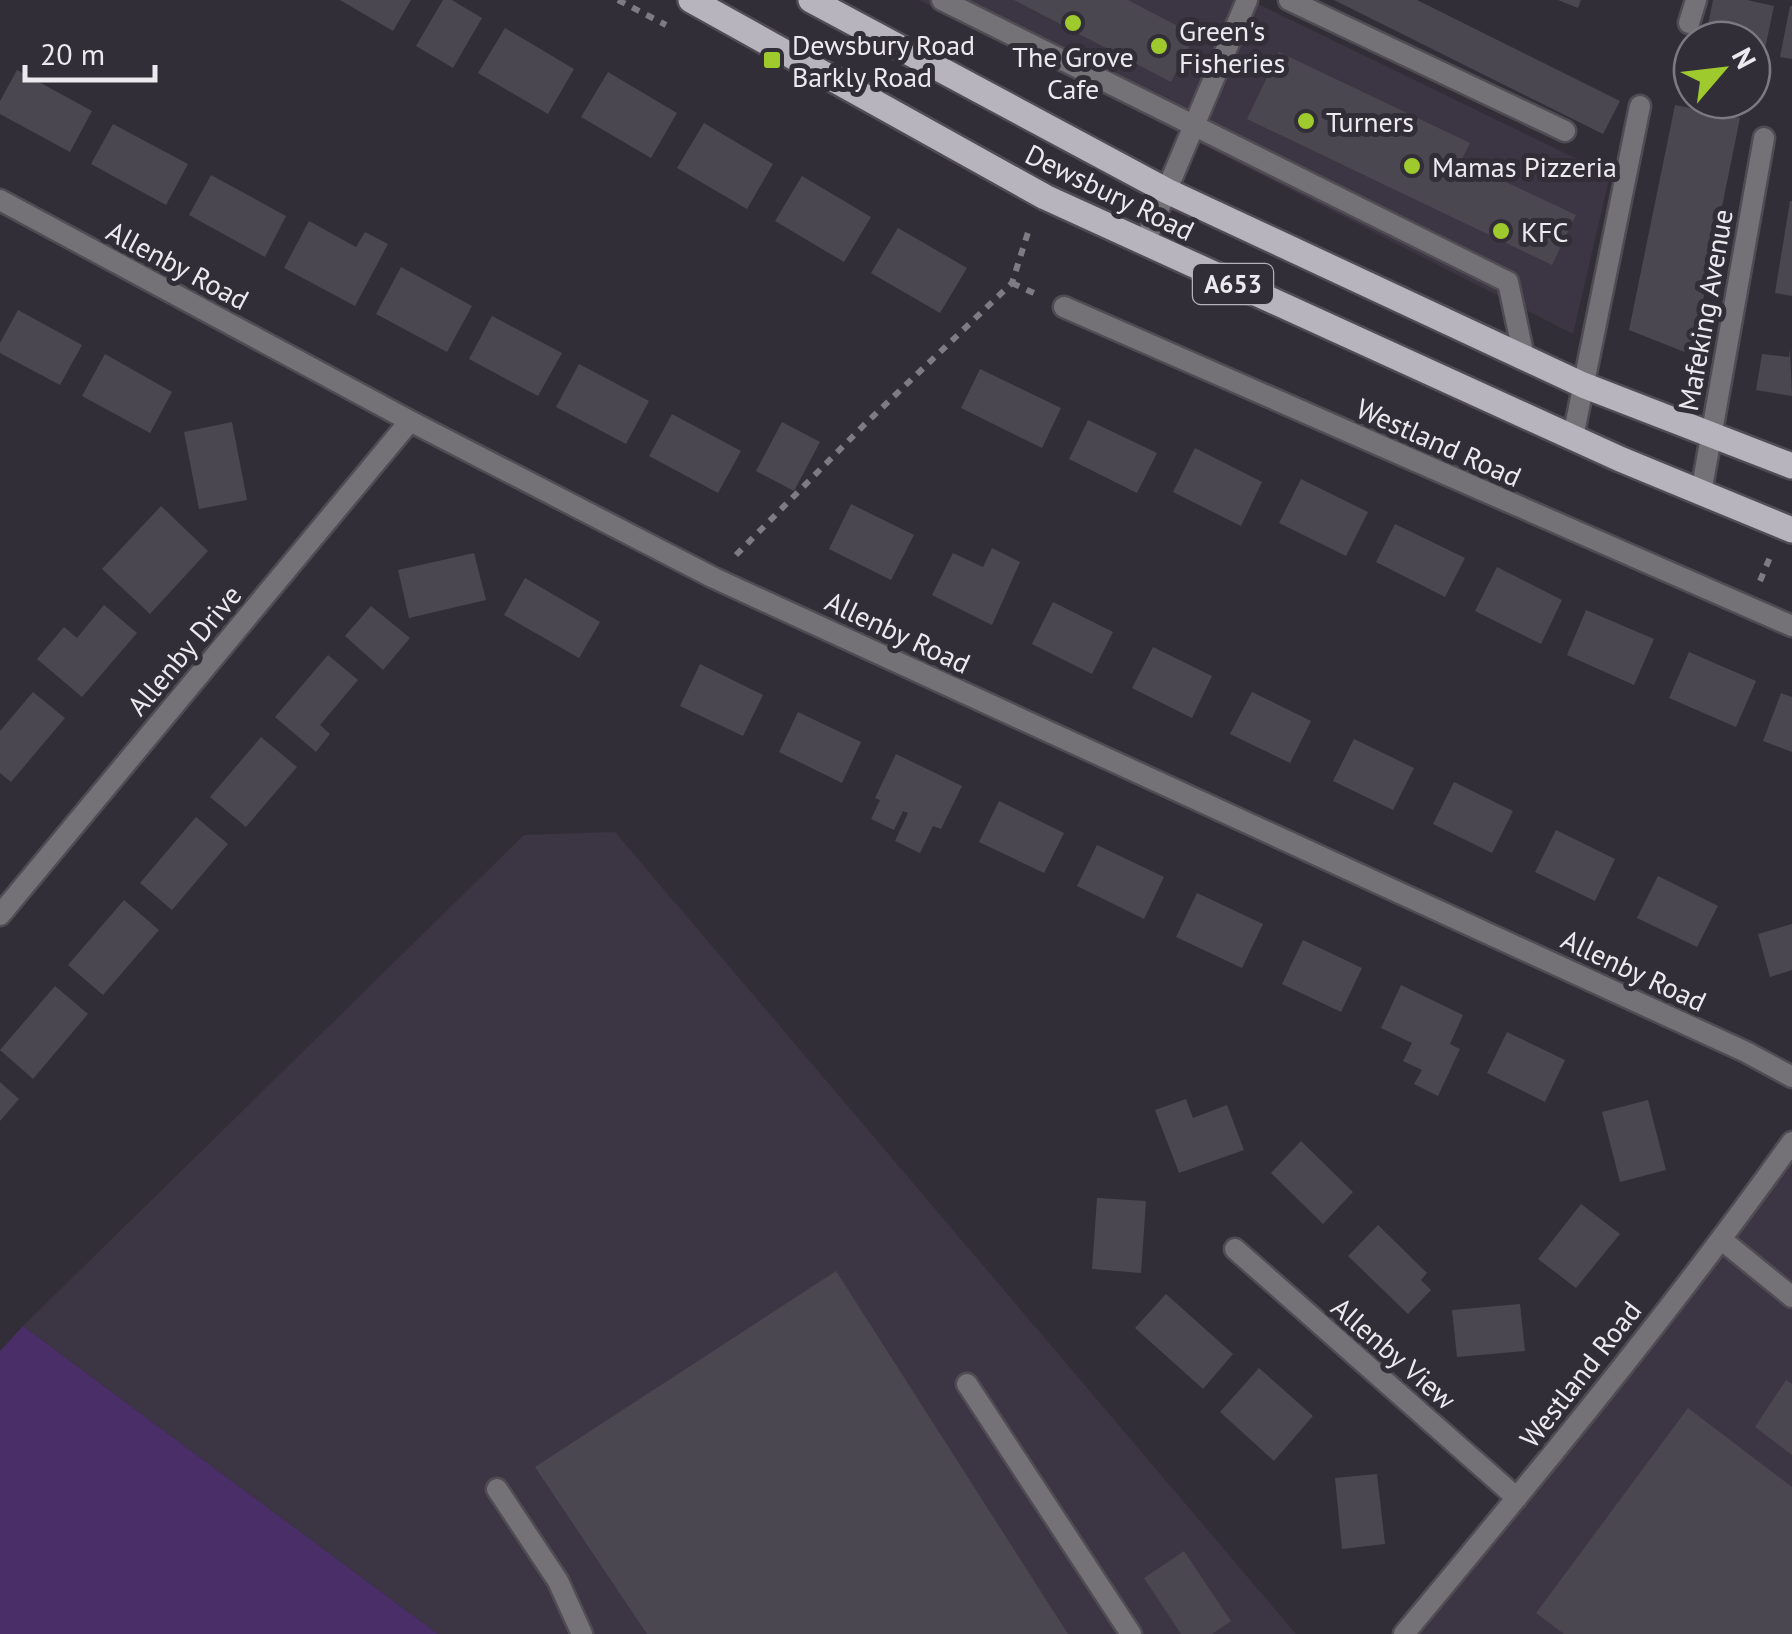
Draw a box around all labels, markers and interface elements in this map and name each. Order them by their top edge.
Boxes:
marker: The Grove Cafe [1062,12,1084,34]
place label: Green's Fisheries [1179,12,1285,81]
scale bar [25,20,155,82]
north arrow [1672,20,1772,120]
place label: Dewsbury Road Barkly Road [792,26,975,95]
text: 20 m [40,34,105,73]
marker: Green's Fisheries [1148,35,1170,57]
place label: The Grove Cafe [1012,38,1134,107]
text: N [1724,41,1765,75]
marker: Dewsbury Road Barkly Road [761,49,783,71]
place label: Turners [1326,103,1414,140]
marker: Turners [1295,110,1317,132]
street label: Dewsbury Road [1020,135,1200,249]
place label: Mamas Pizzeria [1432,148,1617,185]
marker: Mamas Pizzeria [1401,155,1423,177]
street label: Mafeking Avenue [1669,206,1741,414]
street label: Allenby Road [101,212,255,318]
place label: KFC [1521,213,1569,250]
marker: KFC [1490,220,1512,242]
road number: A653 [1193,264,1273,304]
street label: Westland Road [1351,389,1527,495]
street label: Allenby Drive [119,577,249,723]
street label: Allenby Road [820,582,976,682]
street label: Allenby Road [1556,920,1712,1020]
street label: Allenby View [1324,1289,1464,1418]
street label: Westland Road [1511,1293,1649,1455]

